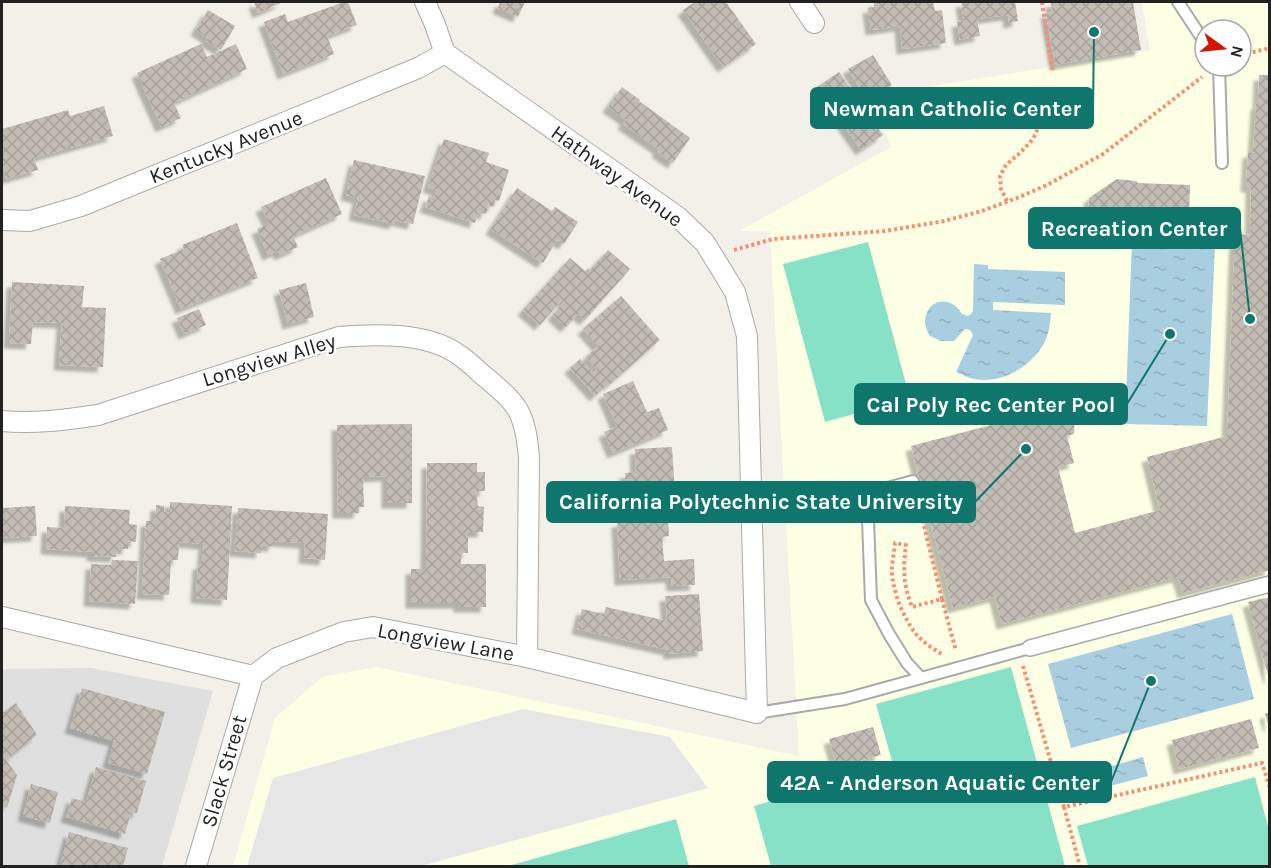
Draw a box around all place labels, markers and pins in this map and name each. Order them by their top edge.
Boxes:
callout: Newman Catholic Center [811,88,1093,128]
callout: Recreation Center [1029,208,1240,248]
callout: Cal Poly Rec Center Pool [855,384,1127,424]
callout: California Polytechnic State University [547,482,975,522]
callout: 42A - Anderson Aquatic Center [768,762,1111,802]

